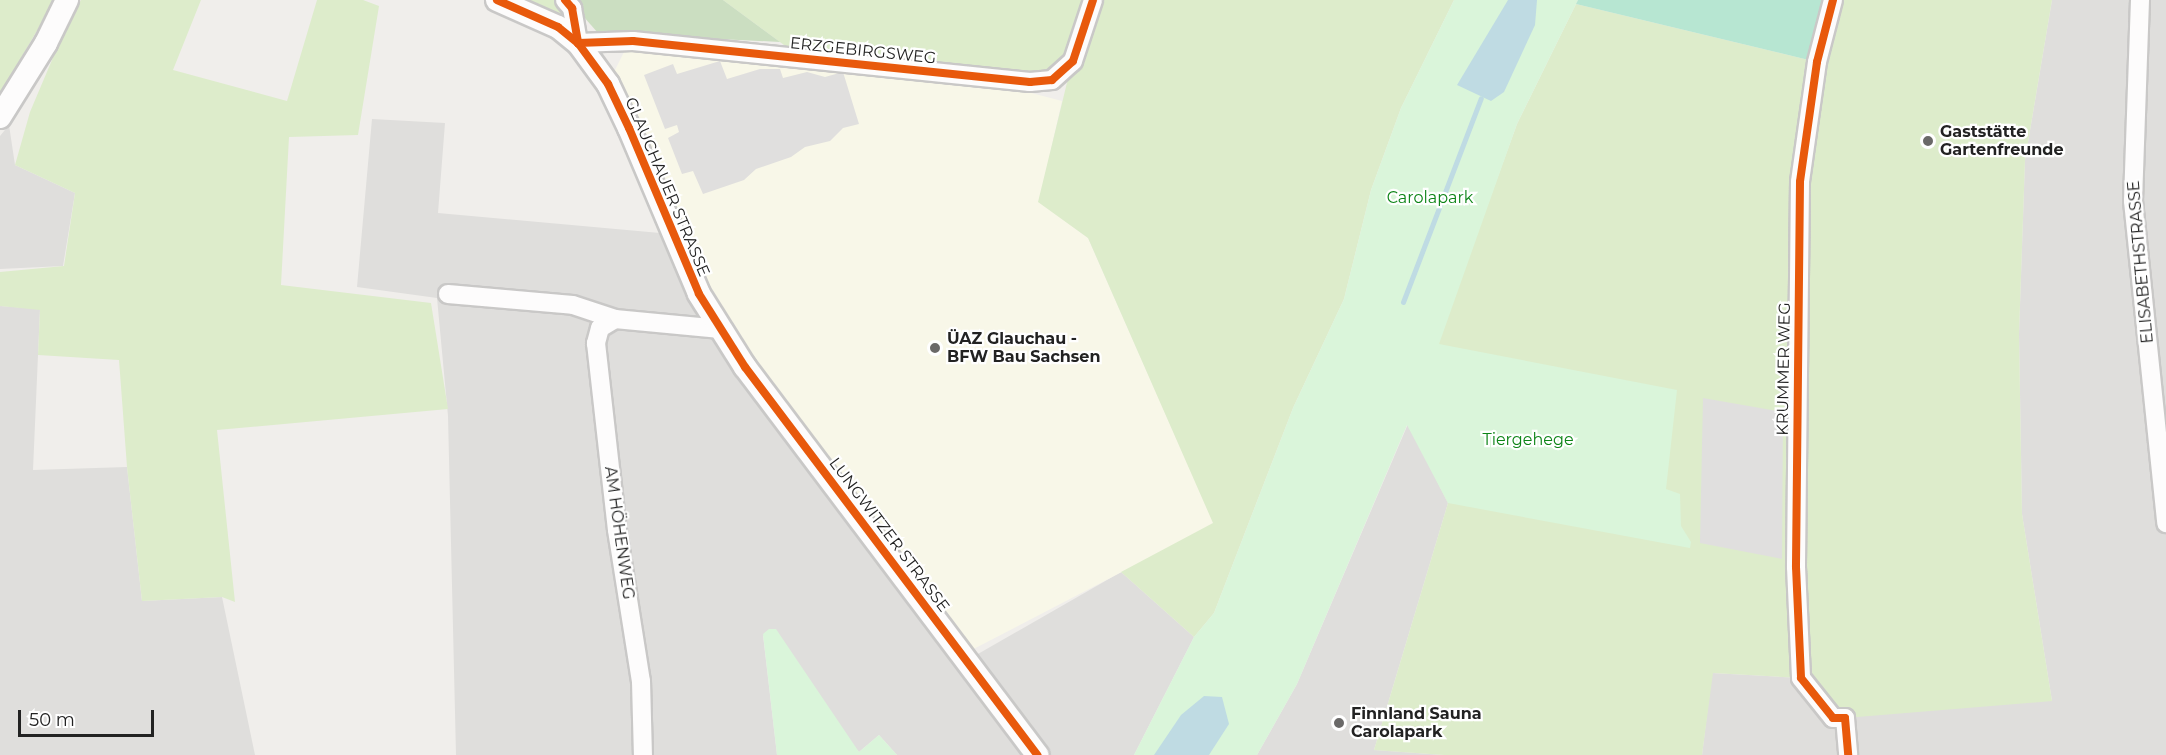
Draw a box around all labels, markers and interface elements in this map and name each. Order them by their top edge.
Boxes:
street label: ERZGEBIRGSWEG [789,34,937,68]
street label: GLAUCHAUER STRASSE [621,95,713,279]
place label: Gaststätte Gartenfreunde [1940,122,2064,160]
marker: Gaststätte Gartenfreunde [1921,134,1935,148]
street label: ELISABETHSTRASSE [2124,180,2158,344]
park label: Carolapark [1387,188,1473,208]
street label: KRUMMER WEG [1773,302,1795,436]
place label: ÜAZ Glauchau - BFW Bau Sachsen [947,329,1100,367]
marker: ÜAZ Glauchau - BFW Bau Sachsen [928,341,942,355]
park label: Tiergehege [1482,430,1574,450]
street label: LUNGWITZER STRASSE [825,454,953,616]
street label: AM HÖHENWEG [600,465,638,601]
scale bar [21,698,158,736]
place label: Finnland Sauna Carolapark [1351,704,1482,742]
text: 50 m [29,709,75,731]
marker: Finnland Sauna Carolapark [1332,716,1346,730]

